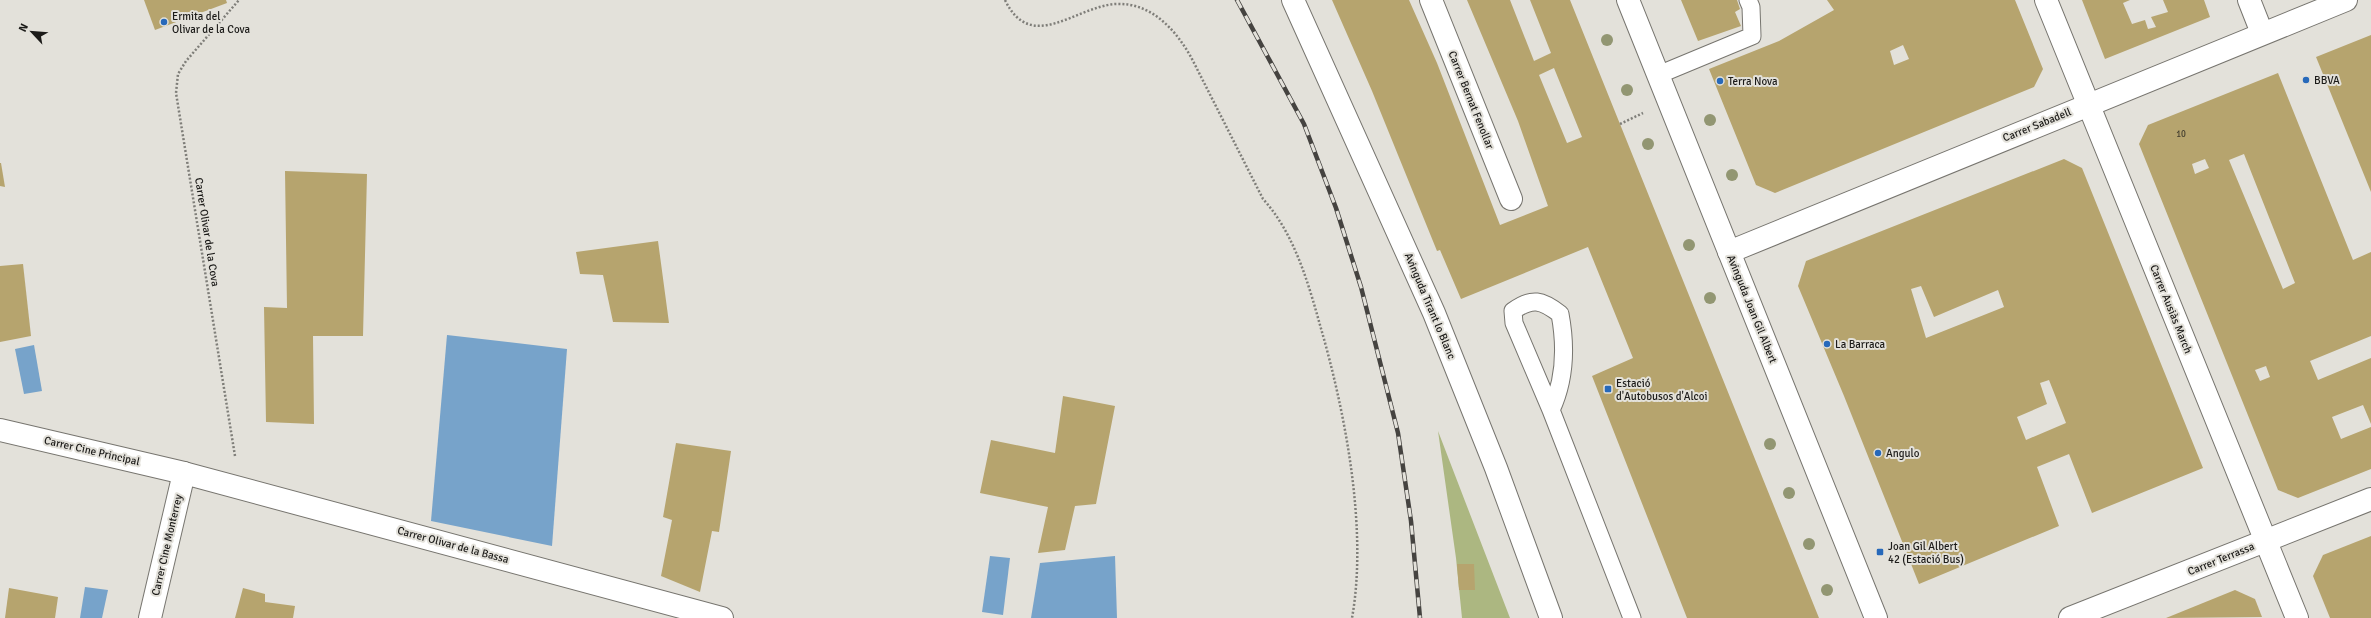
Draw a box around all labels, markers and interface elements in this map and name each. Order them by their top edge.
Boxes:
place label: Ermita del Olivar de la Cova [172,10,250,36]
north arrow [12,12,52,52]
marker: Ermita del Olivar de la Cova [159,17,169,27]
text: N [16,22,31,34]
street label: Carrer Bernat Fenollar [1445,49,1497,151]
place label: BBVA [2314,74,2340,87]
place label: Terra Nova [1728,75,1778,88]
marker: BBVA [2301,75,2311,85]
marker: Terra Nova [1715,76,1725,86]
street label: Carrer Sabadell [2001,105,2073,145]
house number: 10 [2176,129,2186,140]
street label: Carrer Olivar de la Cova [192,177,222,288]
street label: Avinguda Tirant lo Blanc [1402,251,1458,361]
street label: Avinguda Joan Gil Albert [1724,253,1780,365]
street label: Carrer Ausiàs March [2147,263,2195,355]
place label: La Barraca [1835,338,1886,351]
marker: La Barraca [1822,339,1832,349]
place label: Estació d'Autobusos d'Alcoi [1616,377,1707,403]
marker: Estació d'Autobusos d'Alcoi [1603,384,1613,394]
street label: Carrer Cine Principal [43,434,141,468]
place label: Angulo [1886,447,1920,460]
marker: Angulo [1873,448,1883,458]
street label: Carrer Cine Monterrey [149,492,185,597]
street label: Carrer Olivar de la Bassa [396,524,511,566]
place label: Joan Gil Albert 42 (Estació Bus) [1888,540,1964,566]
street label: Carrer Terrassa [2186,540,2257,578]
marker: Joan Gil Albert 42 (Estació Bus) [1875,547,1885,557]

